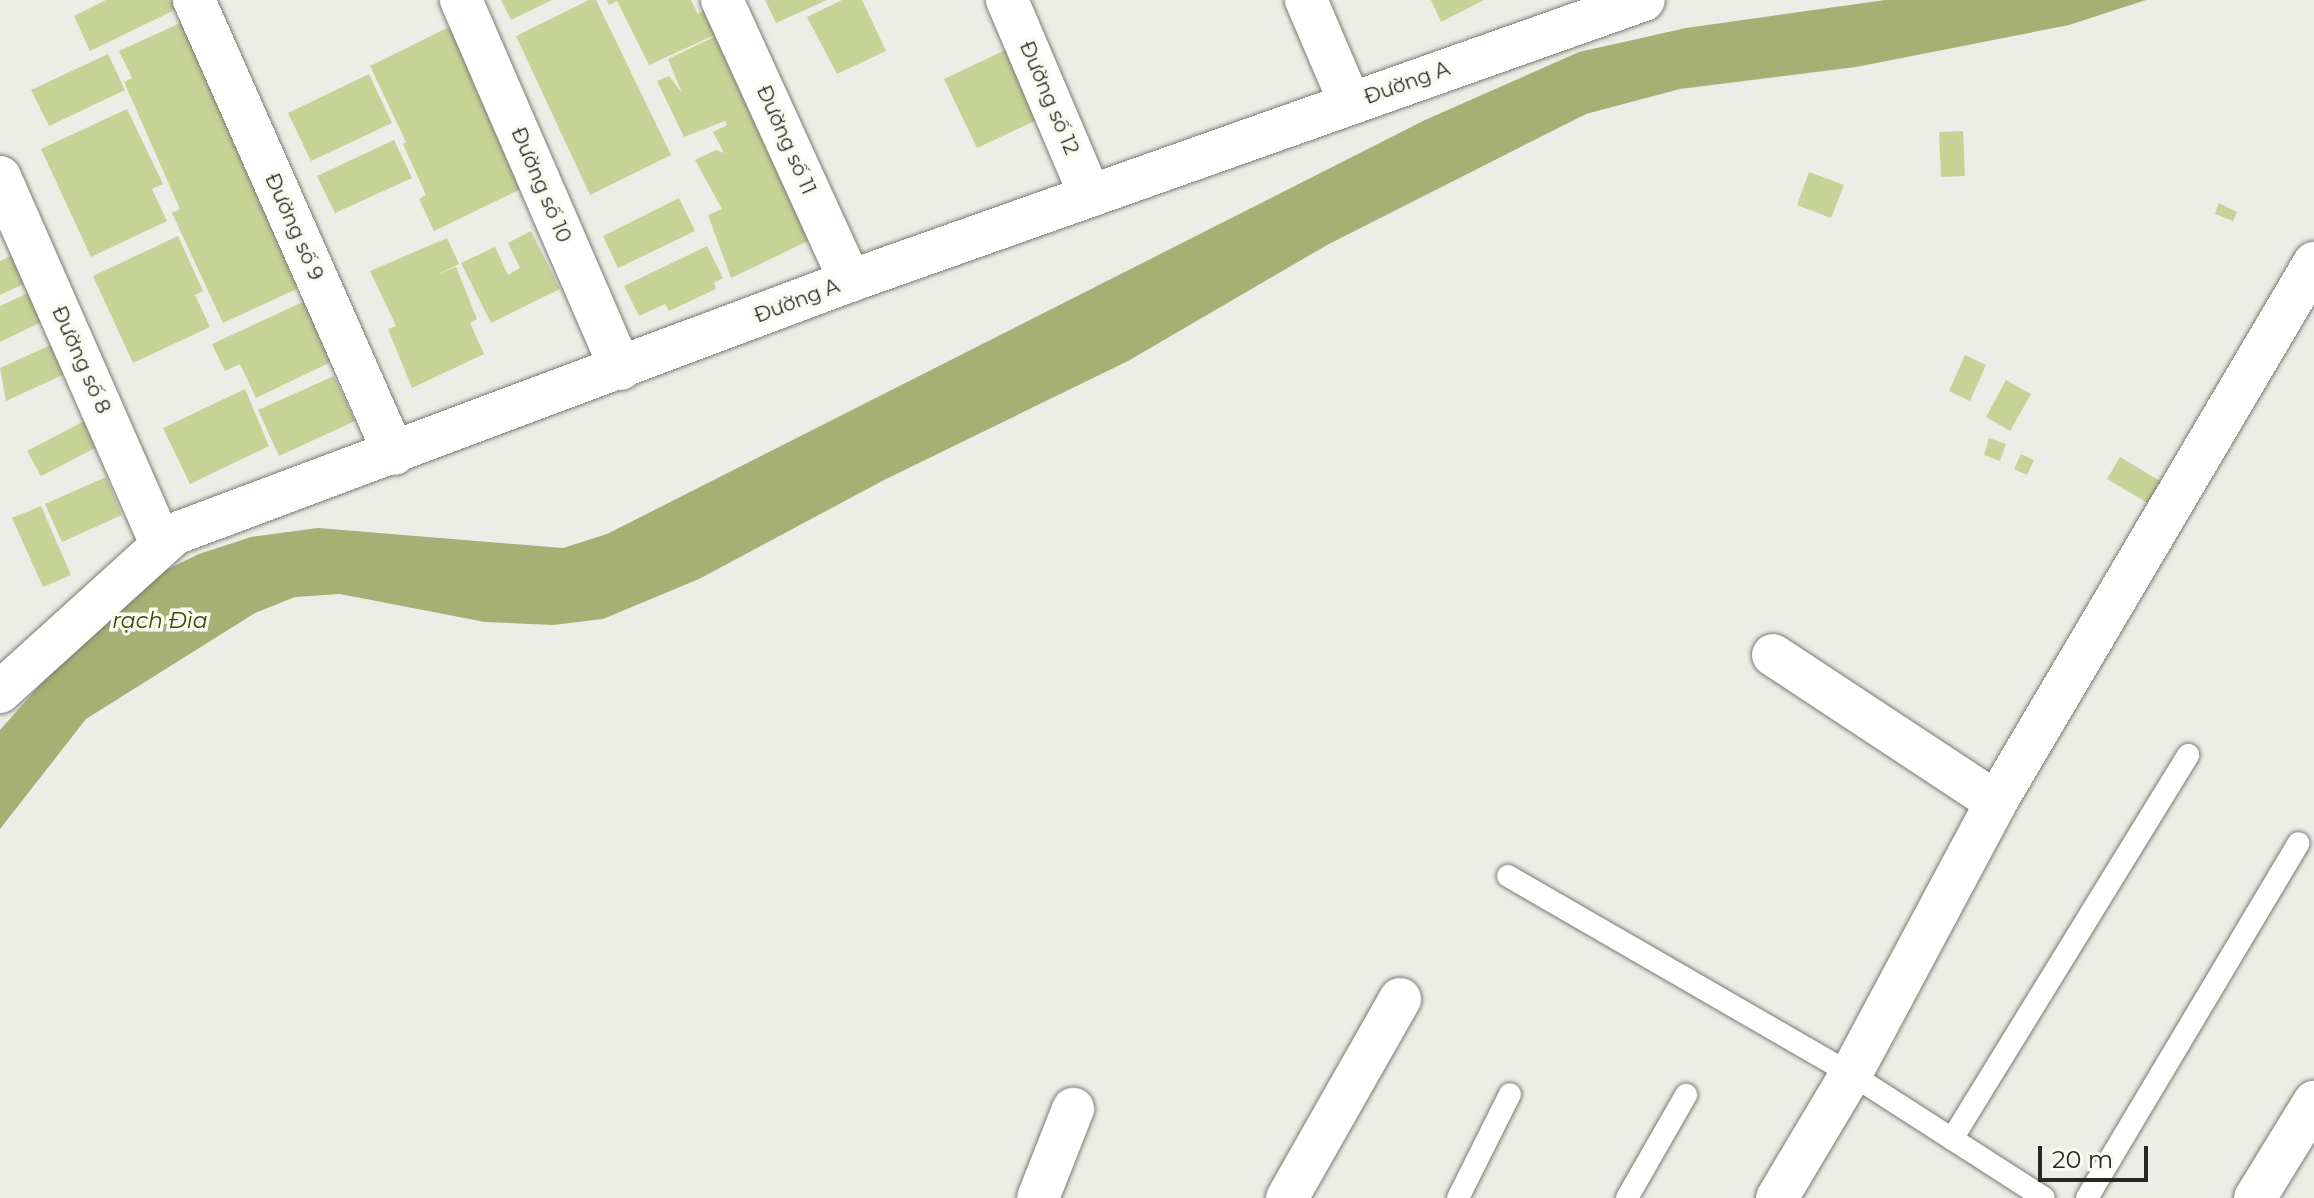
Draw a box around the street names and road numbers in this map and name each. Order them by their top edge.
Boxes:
street label: Đường số 12 [1014,38,1084,158]
street label: Đường A [1361,56,1453,110]
street label: Đường số 11 [751,82,821,198]
street label: Đường số 10 [506,124,576,246]
street label: Đường số 9 [260,170,328,284]
street label: Đường A [751,274,843,328]
street label: Đường số 8 [47,303,115,417]

